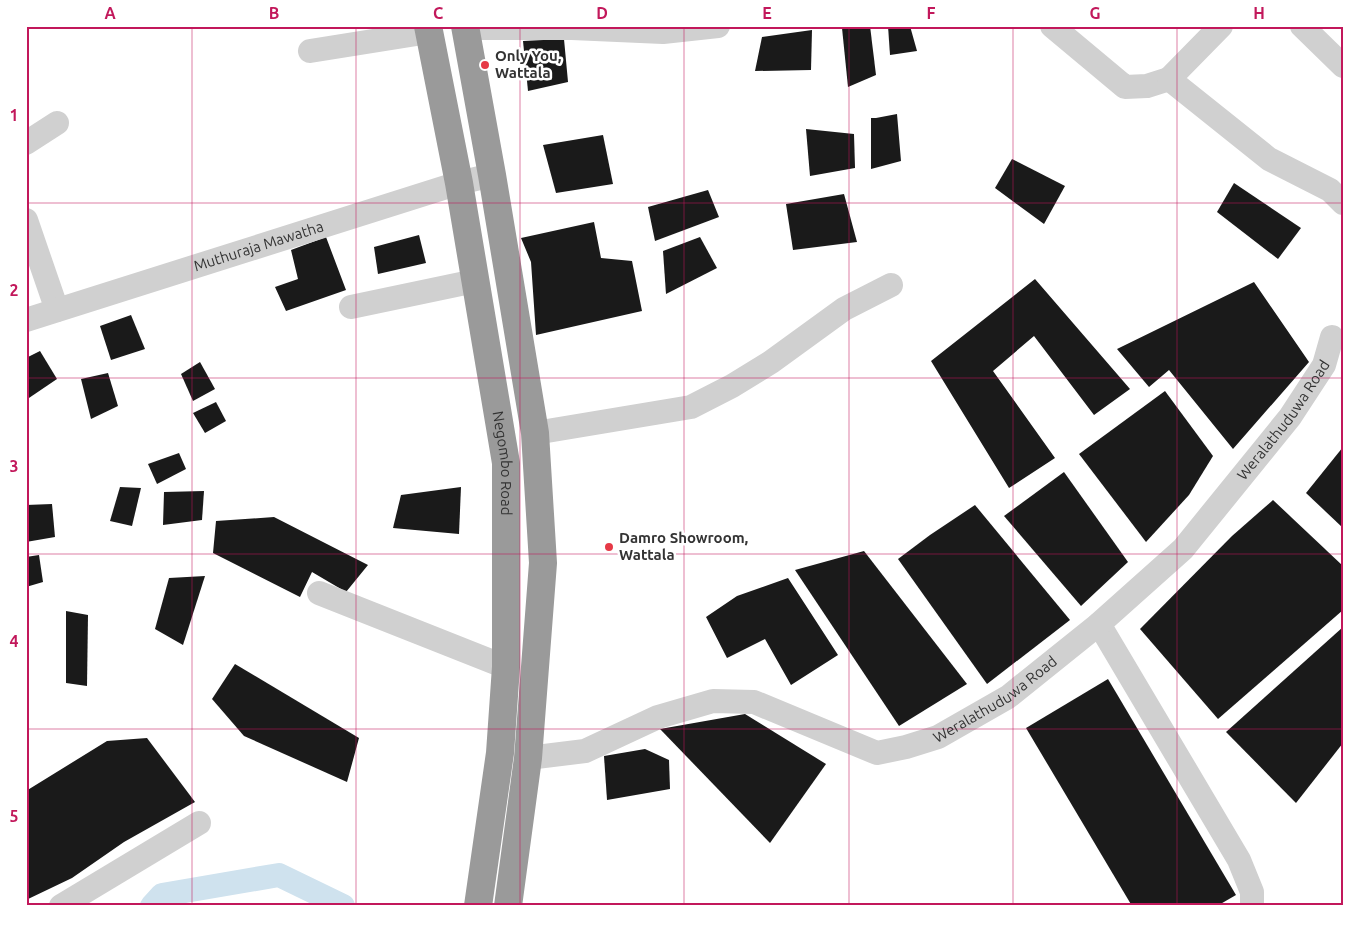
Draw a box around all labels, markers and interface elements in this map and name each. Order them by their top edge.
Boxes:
text: A [104,4,116,22]
text: B [269,4,279,22]
text: C [433,4,443,22]
text: D [596,4,608,22]
text: E [762,4,772,22]
text: F [927,4,936,22]
text: G [1089,4,1101,22]
text: H [1253,4,1265,22]
place label: Only You, Wattala [495,47,562,81]
marker: Only You, Wattala [479,59,491,71]
text: 1 [9,106,19,124]
street label: Muthuraja Mawatha [191,217,325,274]
text: 2 [9,281,19,299]
street label: Weralathuduwa Road [1233,357,1333,483]
street label: Negombo Road [489,410,515,516]
text: 3 [9,457,19,475]
place label: Damro Showroom, Wattala [619,529,749,563]
marker: Damro Showroom, Wattala [603,541,615,553]
text: 4 [9,632,19,650]
street label: Weralathuduwa Road [930,652,1060,746]
text: 5 [9,807,19,825]

